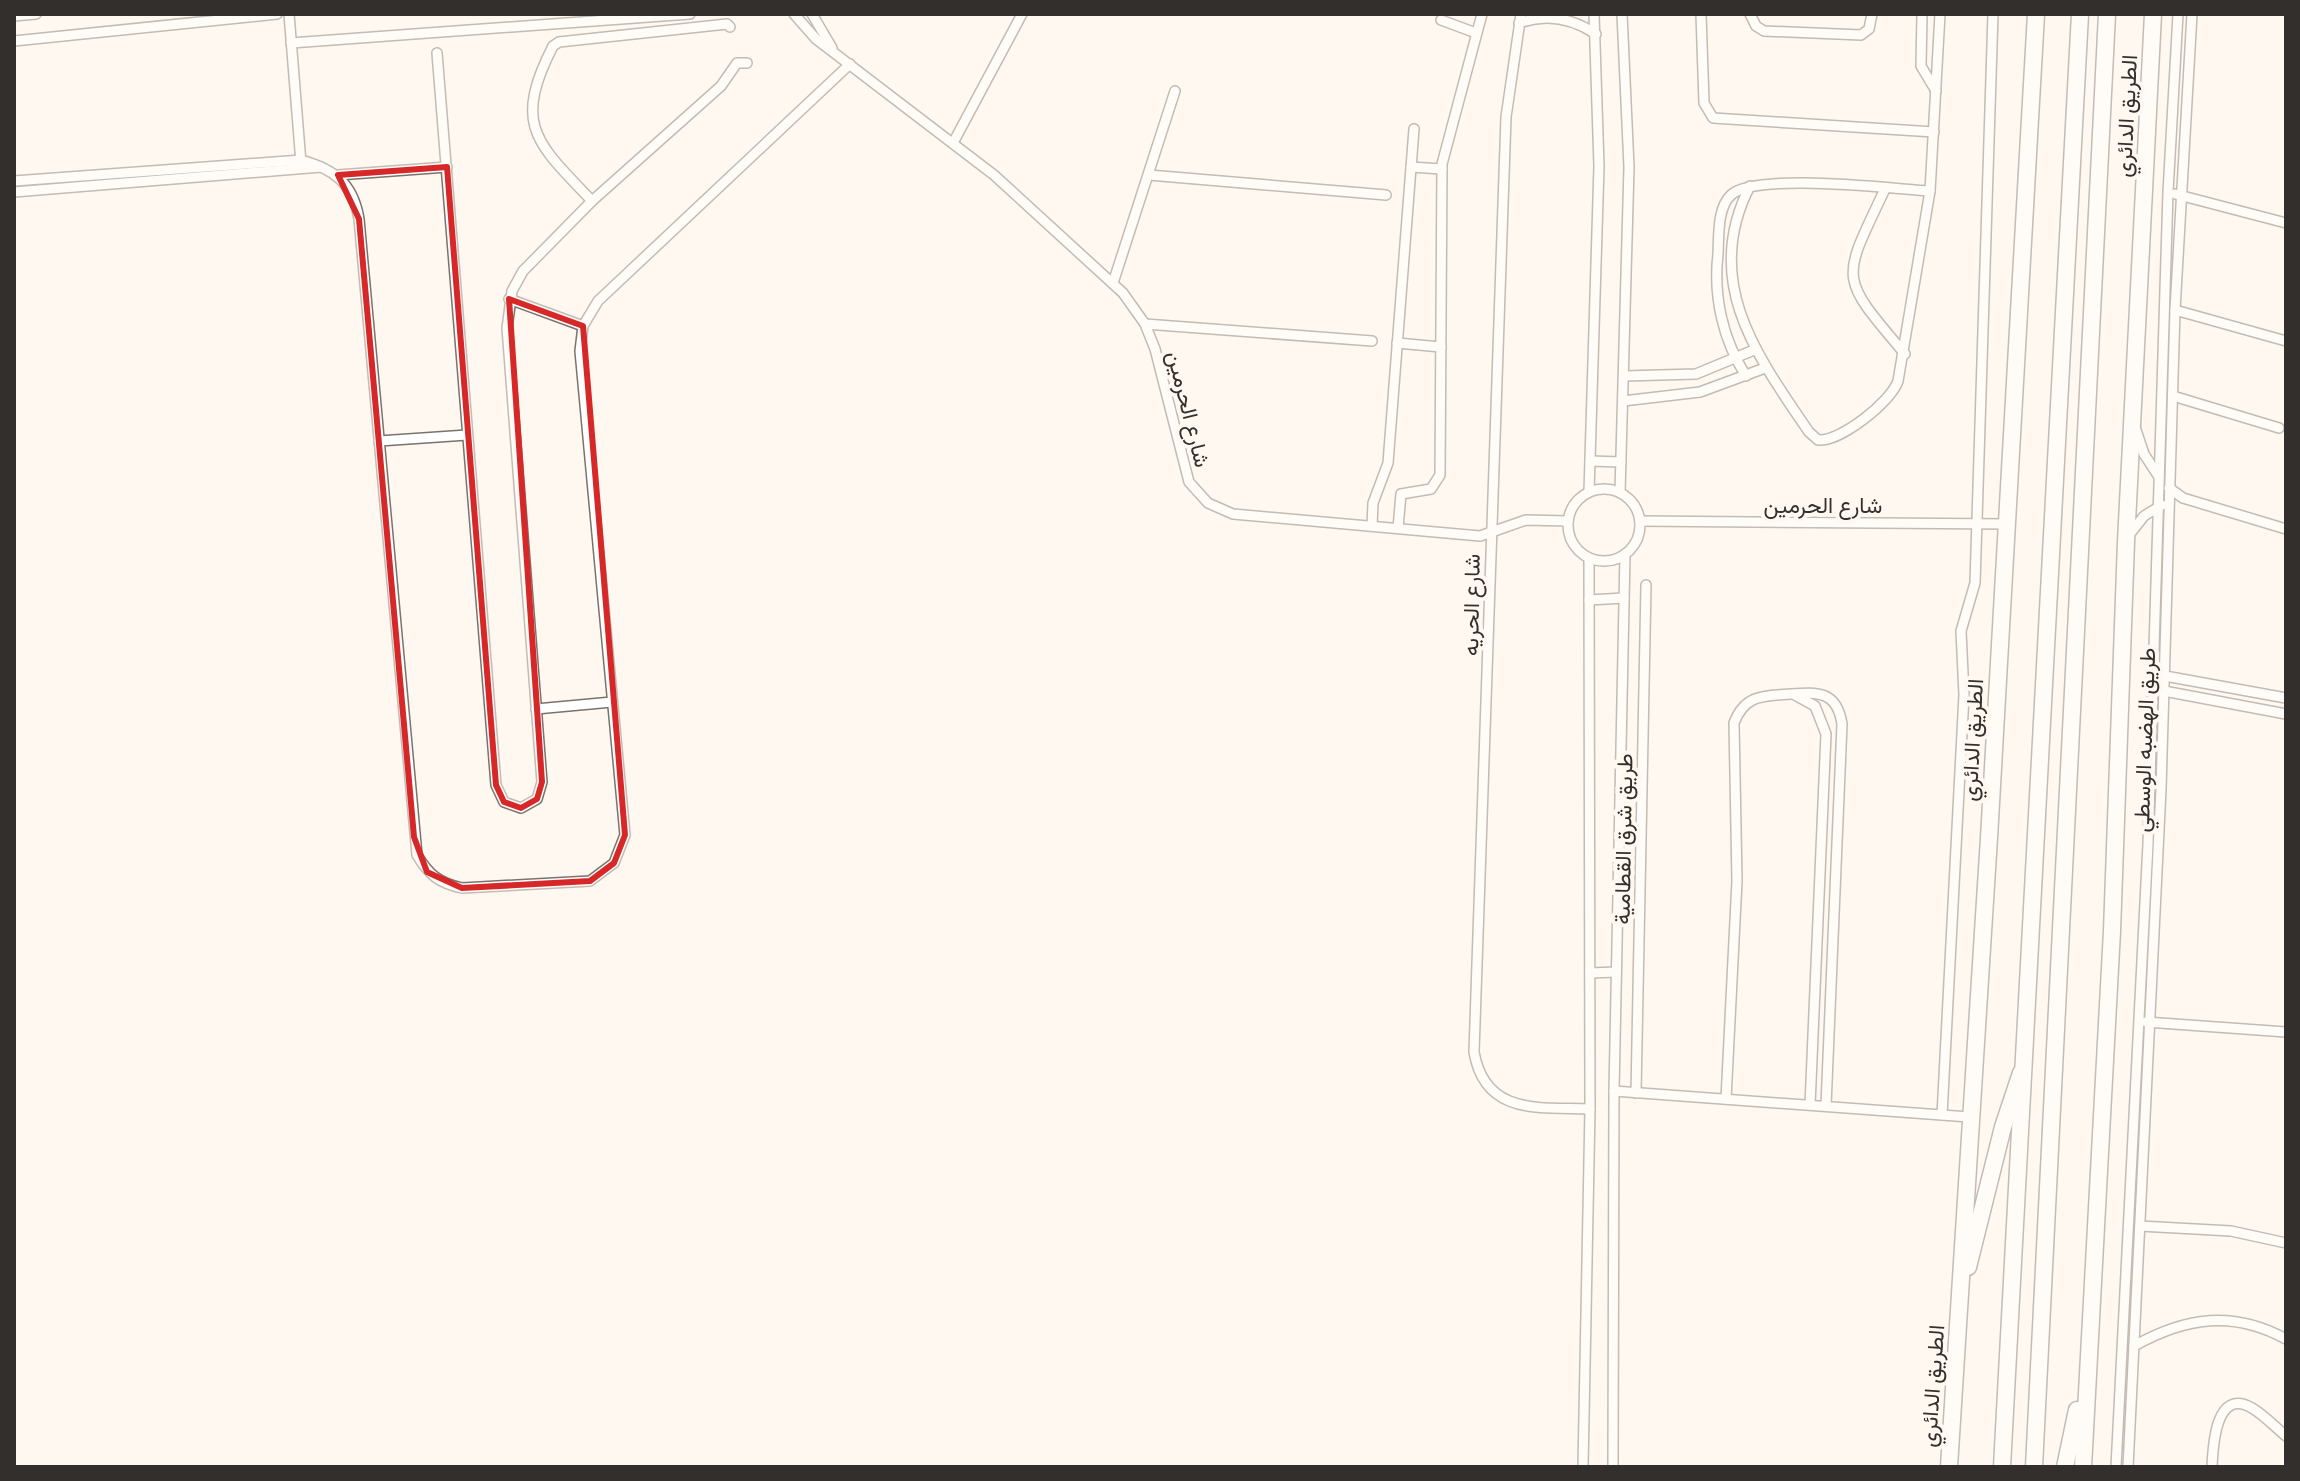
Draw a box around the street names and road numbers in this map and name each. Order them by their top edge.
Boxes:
street label: الطريق الدائري [2108,54,2148,178]
street label: شارع الحرمين [1160,348,1218,470]
street label: شارع الحرمين [1764,490,1882,520]
street label: شارع الحريه [1455,554,1487,656]
street label: طريق الهضبه الوسطي [2126,647,2166,833]
street label: الطريق الدائري [1954,678,1994,802]
street label: طريق شرق القطامية [1607,753,1639,925]
street label: الطريق الدائري [1913,1324,1955,1448]

